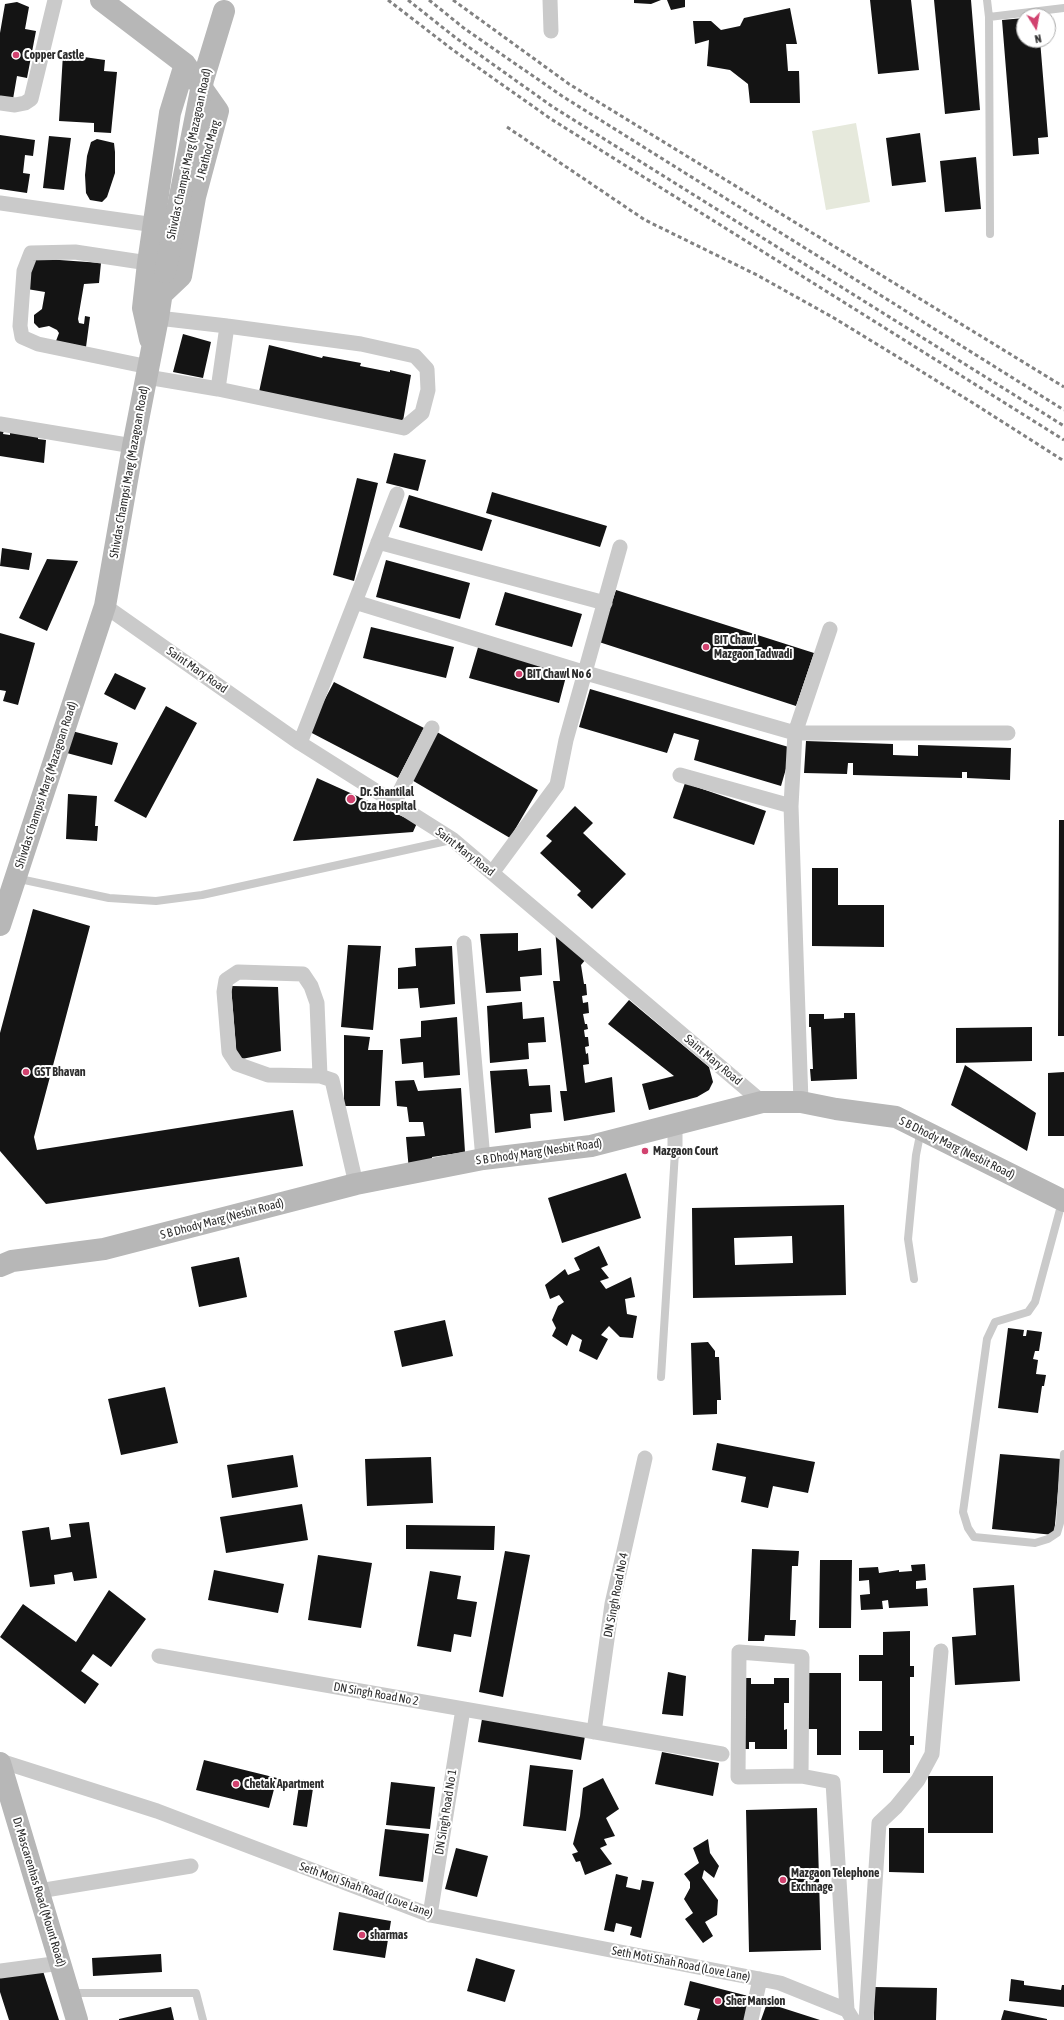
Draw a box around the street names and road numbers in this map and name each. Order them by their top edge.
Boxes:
street label: Shivdas Champsi Marg (Mazagoan Road) [164,67,214,241]
street label: J Rathod Marg [193,119,223,181]
street label: Shivdas Champsi Marg (Mazagoan Road) [107,385,151,559]
street label: Saint Mary Road [164,644,230,696]
street label: Shivdas Champsi Marg (Mazagoan Road) [12,700,80,870]
street label: Saint Mary Road [433,824,497,880]
street label: Saint Mary Road [681,1032,745,1088]
street label: S B Dhody Marg (Nesbit Road) [897,1114,1017,1182]
street label: S B Dhody Marg (Nesbit Road) [475,1136,603,1168]
street label: S B Dhody Marg (Nesbit Road) [159,1196,285,1242]
street label: DN Singh Road No 4 [601,1551,631,1639]
street label: DN Singh Road No 2 [332,1679,420,1709]
street label: DN Singh Road No 1 [432,1768,460,1856]
street label: Dr Mascarenhas Road (Mount Road) [9,1816,69,1968]
street label: Seth Moti Shah Road (Love Lane) [297,1859,435,1921]
street label: Seth Moti Shah Road (Love Lane) [611,1944,751,1984]

